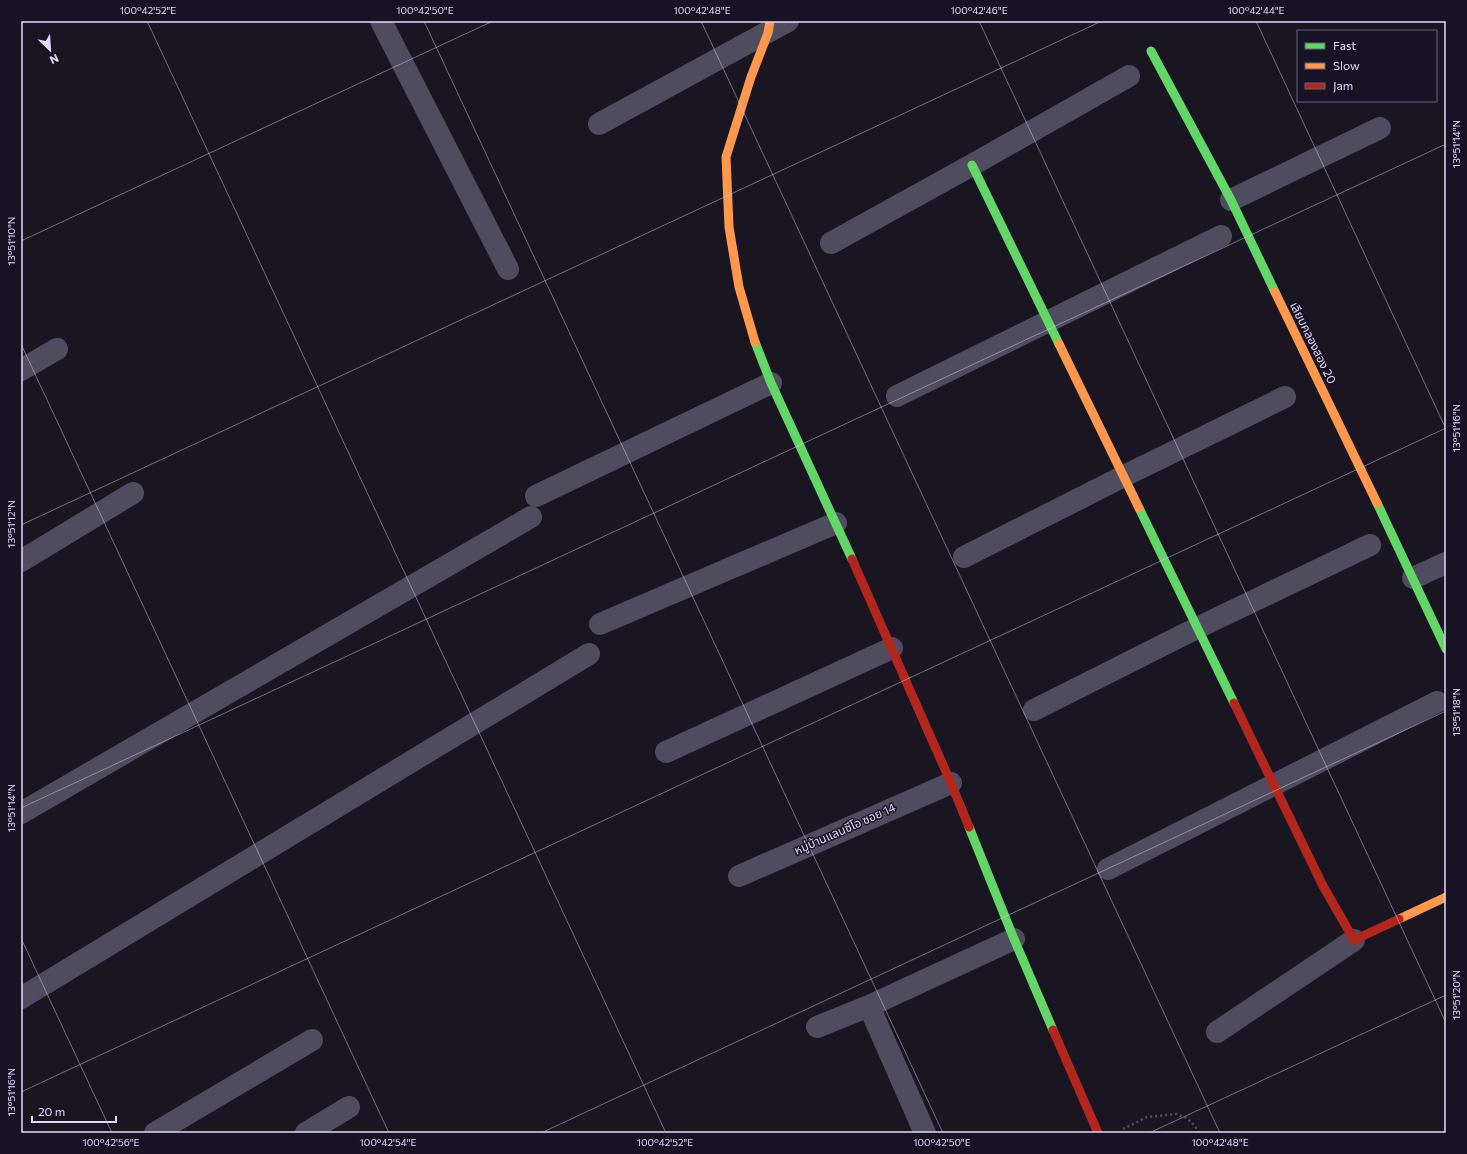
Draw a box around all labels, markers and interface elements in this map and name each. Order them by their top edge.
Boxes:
text: 100°42'52"E [120,4,176,16]
text: 100°42'50"E [396,4,454,16]
text: 100°42'48"E [673,4,731,16]
text: 100°42'46"E [950,4,1008,16]
text: 100°42'44"E [1227,4,1285,16]
north arrow [30,30,70,70]
legend [1297,30,1437,102]
text: Fast [1333,38,1356,52]
text: N [48,52,61,67]
text: Slow [1333,58,1360,72]
text: Jam [1333,78,1353,93]
text: 13°51'14"N [1450,120,1462,168]
text: 13°51'10"N [5,217,17,265]
street label: เลียบคลองสอง 20 [1288,299,1340,386]
text: 13°51'16"N [1450,404,1462,452]
text: 13°51'12"N [5,500,17,548]
text: 13°51'18"N [1450,688,1462,736]
text: 13°51'14"N [5,784,17,832]
street label: หมู่บ้านแลนซีโอ ซอย 14 [792,799,898,858]
text: 13°51'20"N [1450,970,1462,1020]
text: 13°51'16"N [5,1068,17,1116]
scale bar [32,1098,116,1124]
text: 20 m [38,1104,65,1118]
text: 100°42'56"E [83,1136,140,1148]
text: 100°42'54"E [360,1136,416,1148]
text: 100°42'52"E [637,1136,693,1148]
text: 100°42'50"E [913,1136,971,1148]
text: 100°42'48"E [1191,1136,1249,1148]

